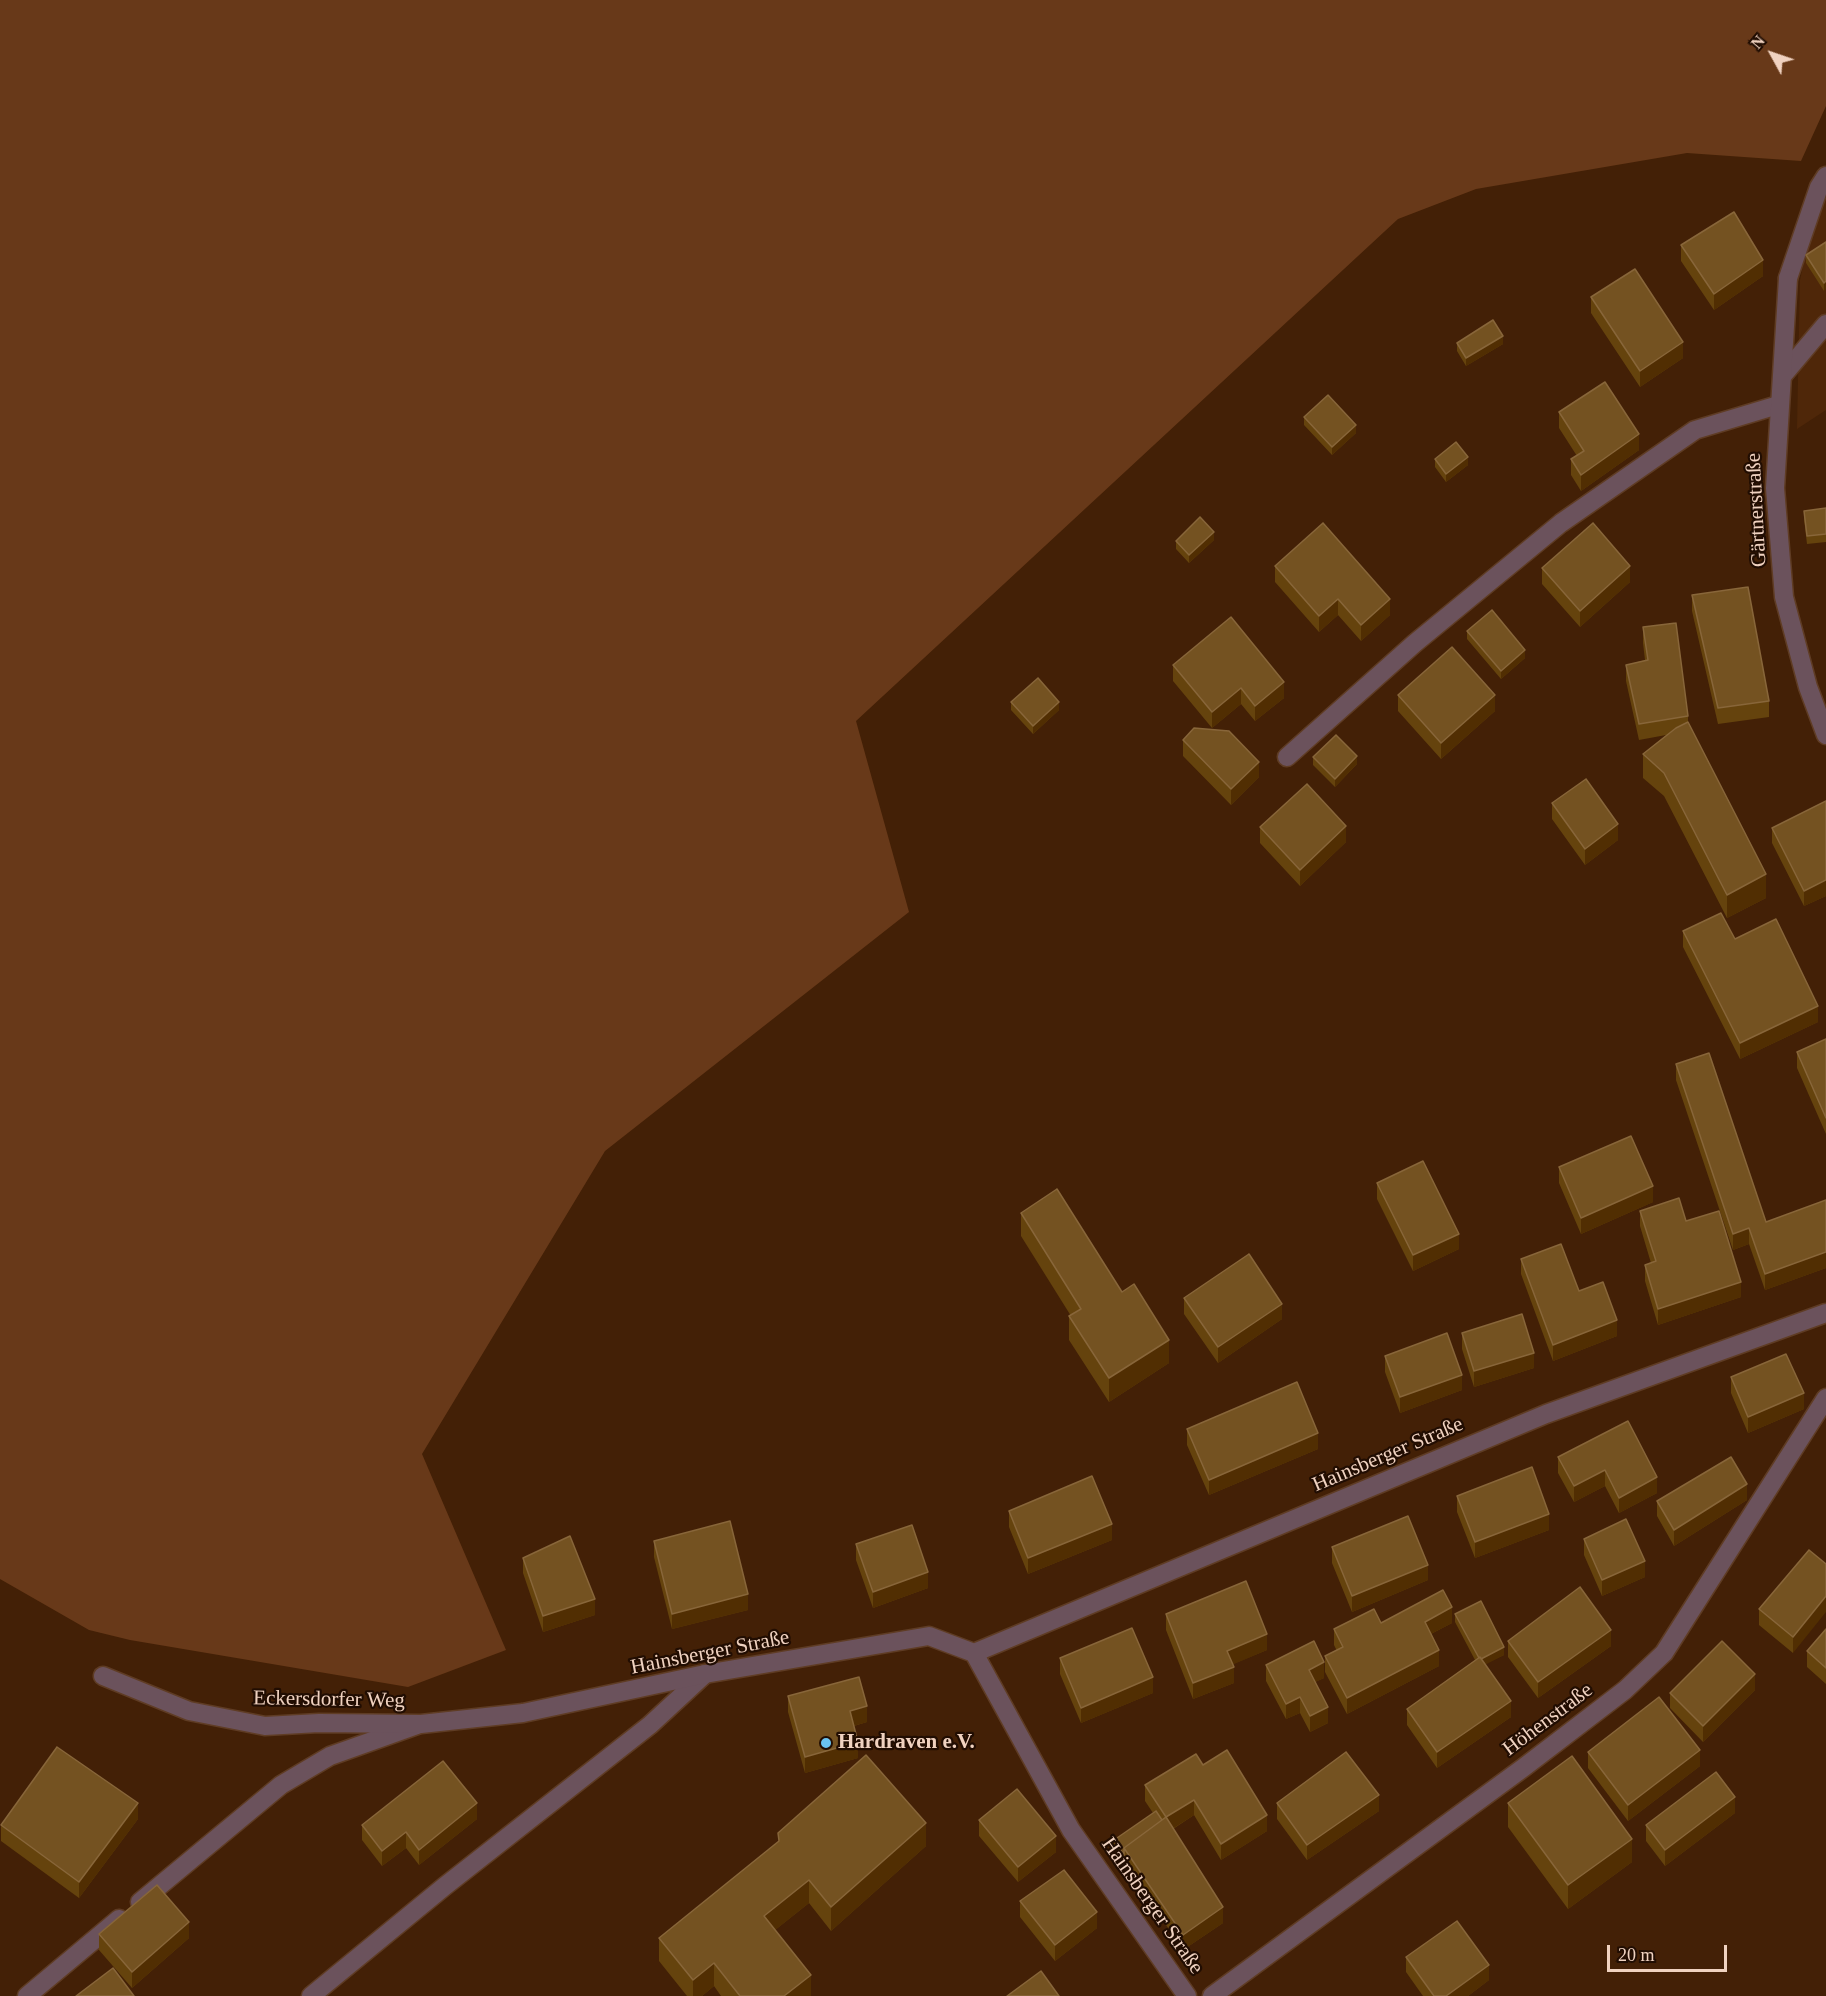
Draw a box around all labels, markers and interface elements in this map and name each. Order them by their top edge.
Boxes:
north arrow [1742,24,1802,84]
text: N [1748,32,1768,52]
street label: Gärtnerstraße [1741,452,1773,568]
street label: Hainsberger Straße [1309,1412,1467,1498]
street label: Hainsberger Straße [629,1625,791,1681]
street label: Höhenstraße [1498,1678,1598,1762]
street label: Eckersdorfer Weg [253,1686,405,1714]
place label: Hardraven e.V. [838,1730,975,1756]
marker: Hardraven e.V. [819,1736,833,1750]
street label: Hainsberger Straße [1095,1833,1209,1979]
scale bar [1610,1933,1730,1971]
text: 20 m [1618,1945,1655,1965]

